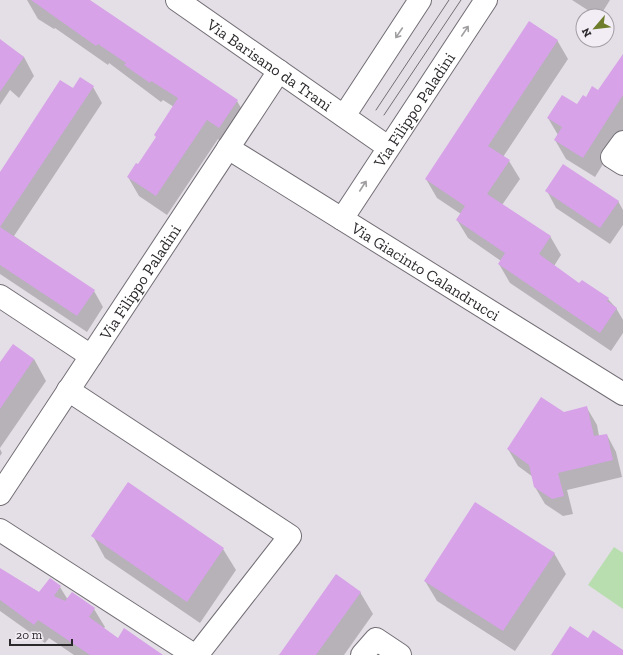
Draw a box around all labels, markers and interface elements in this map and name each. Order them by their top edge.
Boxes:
north arrow [575,8,615,48]
street label: Via Barisano da Trani [202,14,336,115]
one-way arrow [461,25,470,36]
text: N [579,25,594,39]
one-way arrow [394,27,403,38]
street label: Via Filippo Paladini [369,48,459,172]
one-way arrow [359,181,367,192]
street label: Via Giacinto Calandrucci [347,218,504,325]
street label: Via Filippo Paladini [95,221,185,344]
scale bar [10,621,72,647]
text: 20 m [16,628,43,642]

